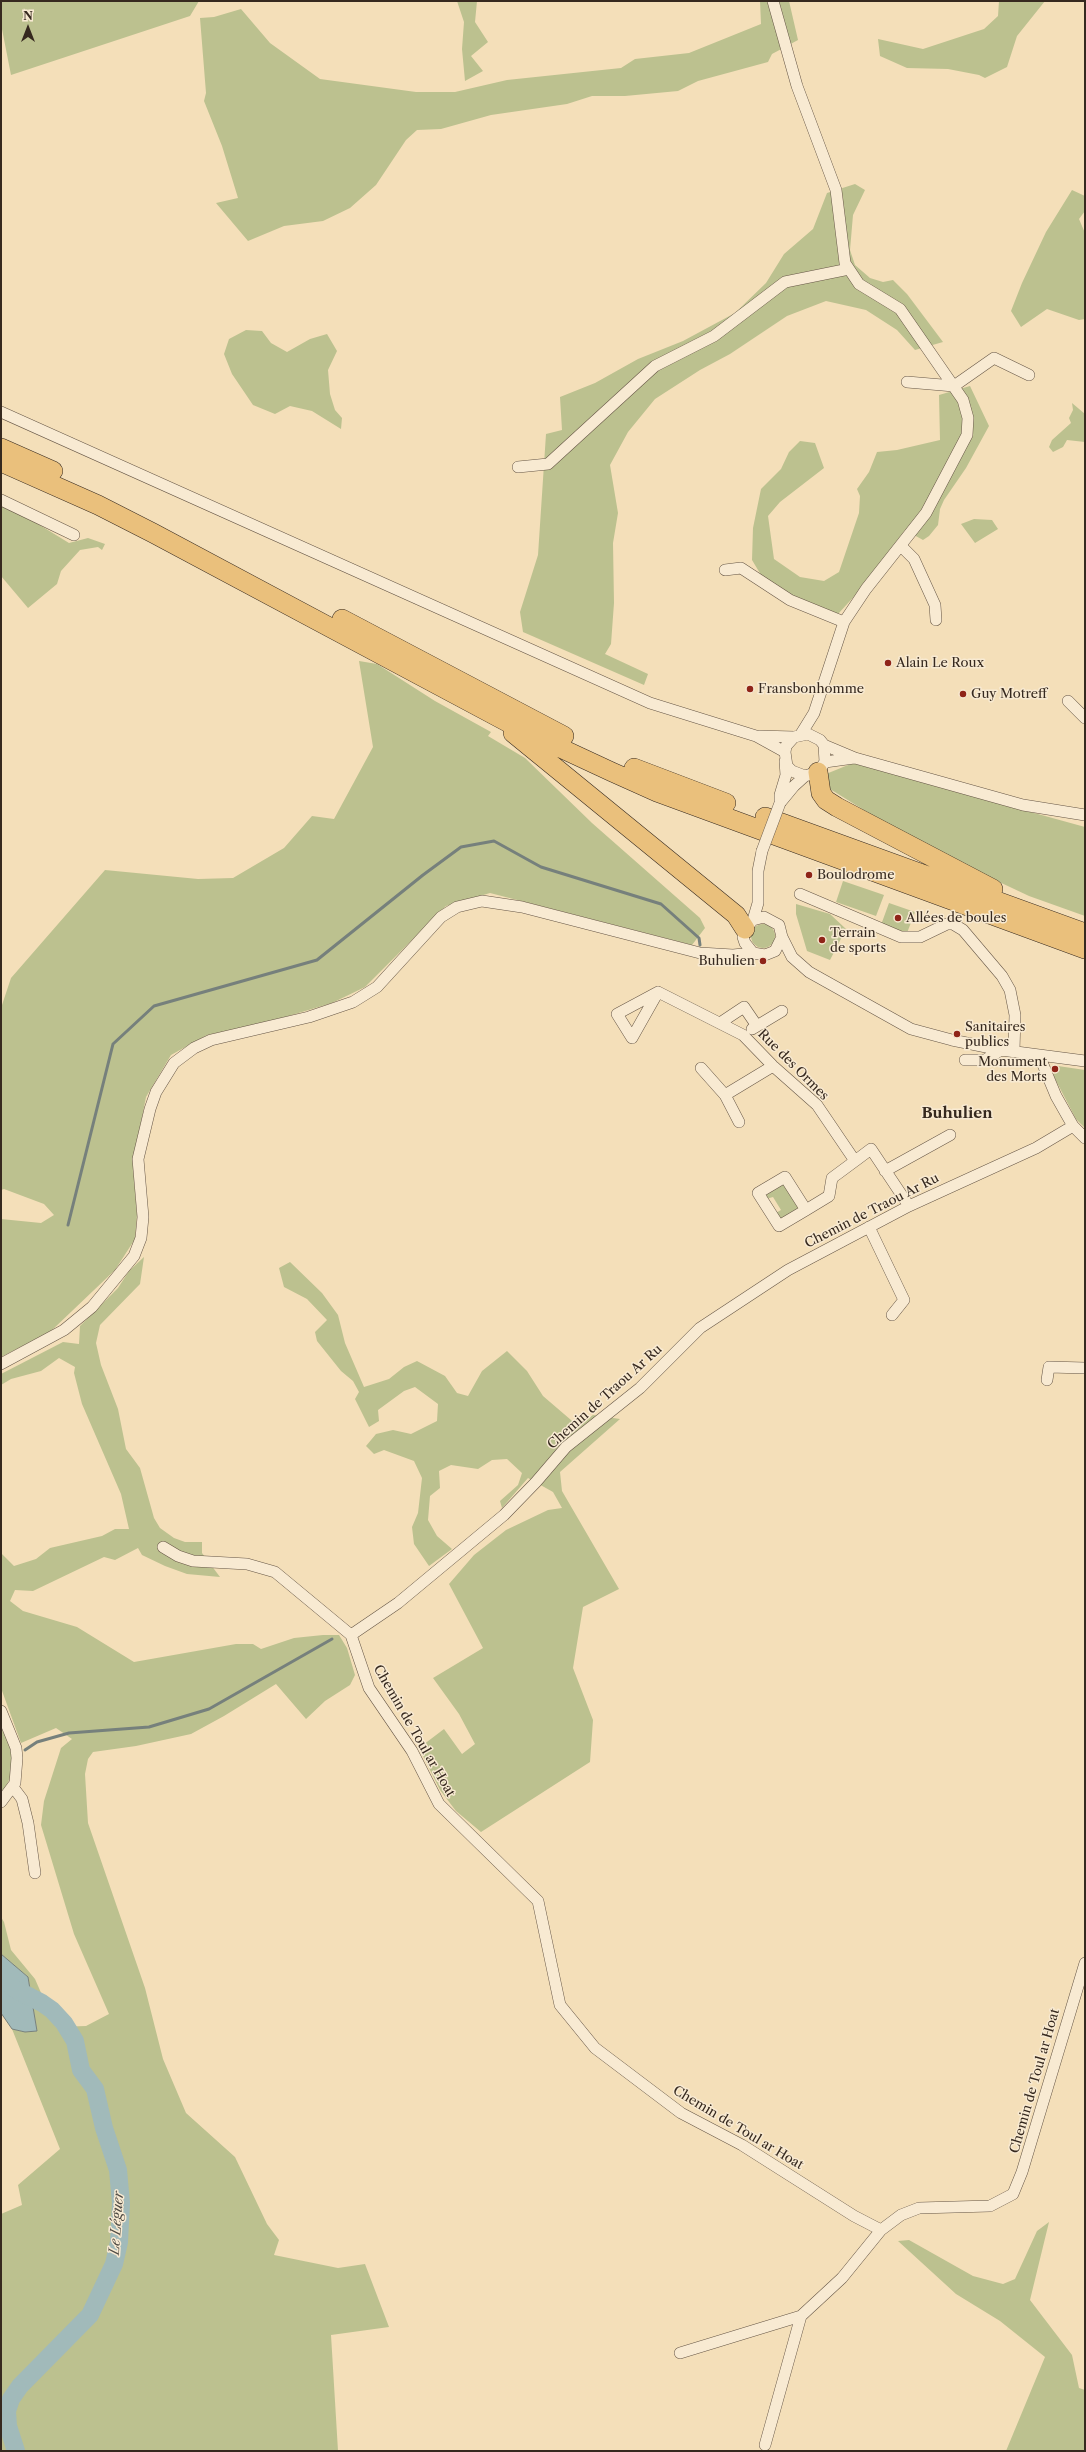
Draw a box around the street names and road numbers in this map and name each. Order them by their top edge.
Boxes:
street label: Rue des Ormes [754,1026,832,1104]
street label: Chemin de Traou Ar Ru [802,1170,942,1252]
street label: Chemin de Traou Ar Ru [545,1342,665,1452]
street label: Chemin de Toul ar Hoat [370,1662,458,1800]
street label: Chemin de Toul ar Hoat [1007,2007,1063,2155]
street label: Chemin de Toul ar Hoat [670,2083,806,2173]

